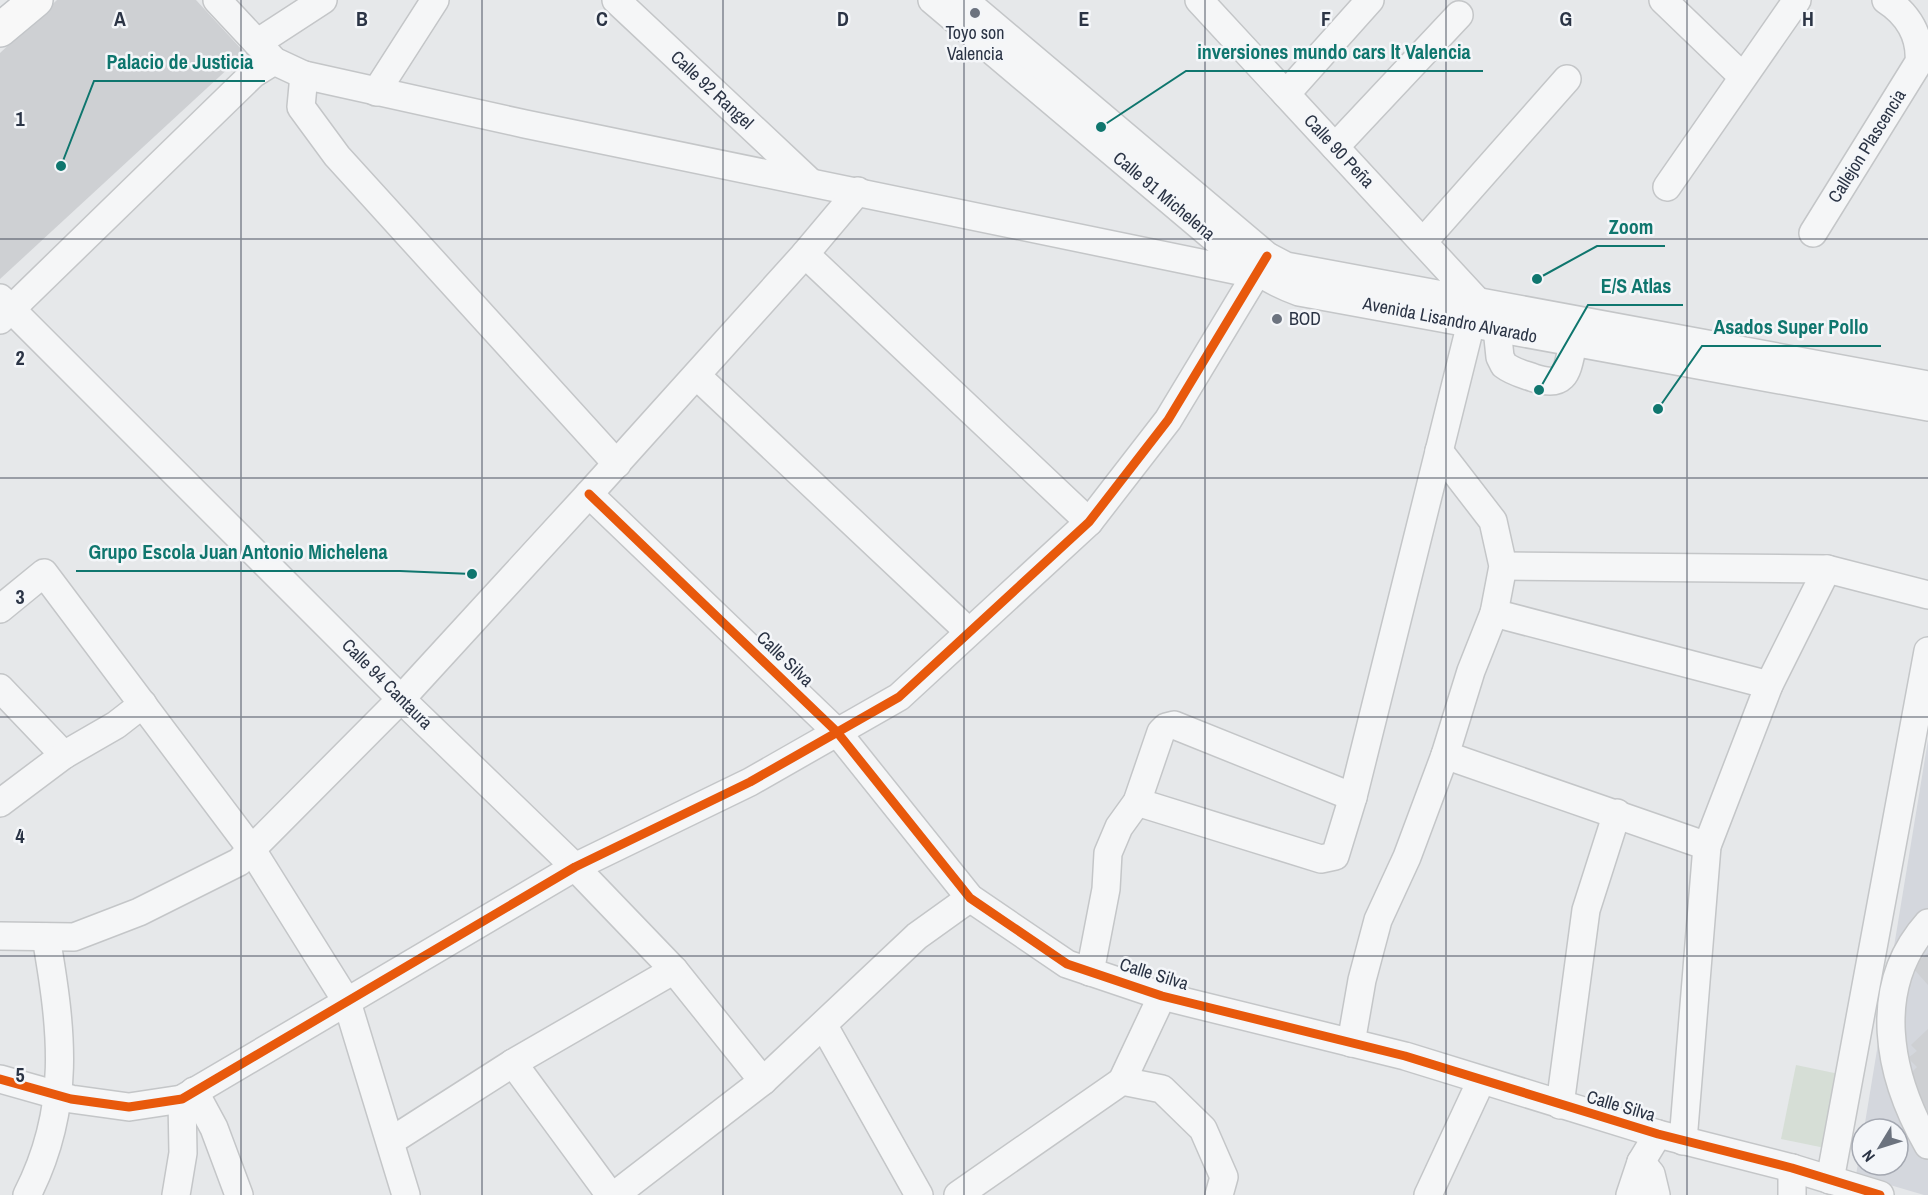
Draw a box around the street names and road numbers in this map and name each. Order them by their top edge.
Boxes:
street label: Calle 92 Rangel [665,45,759,135]
street label: Callejon Plascencia [1822,84,1912,207]
street label: Calle 90 Peña [1299,108,1380,193]
street label: Calle 91 Michelena [1108,145,1221,246]
street label: Avenida Lisandro Alvarado [1360,290,1539,349]
street label: Calle Silva [751,625,819,692]
street label: Calle 94 Cantaura [336,633,438,735]
street label: Calle Silva [1117,951,1192,996]
street label: Calle Silva [1584,1084,1658,1127]

